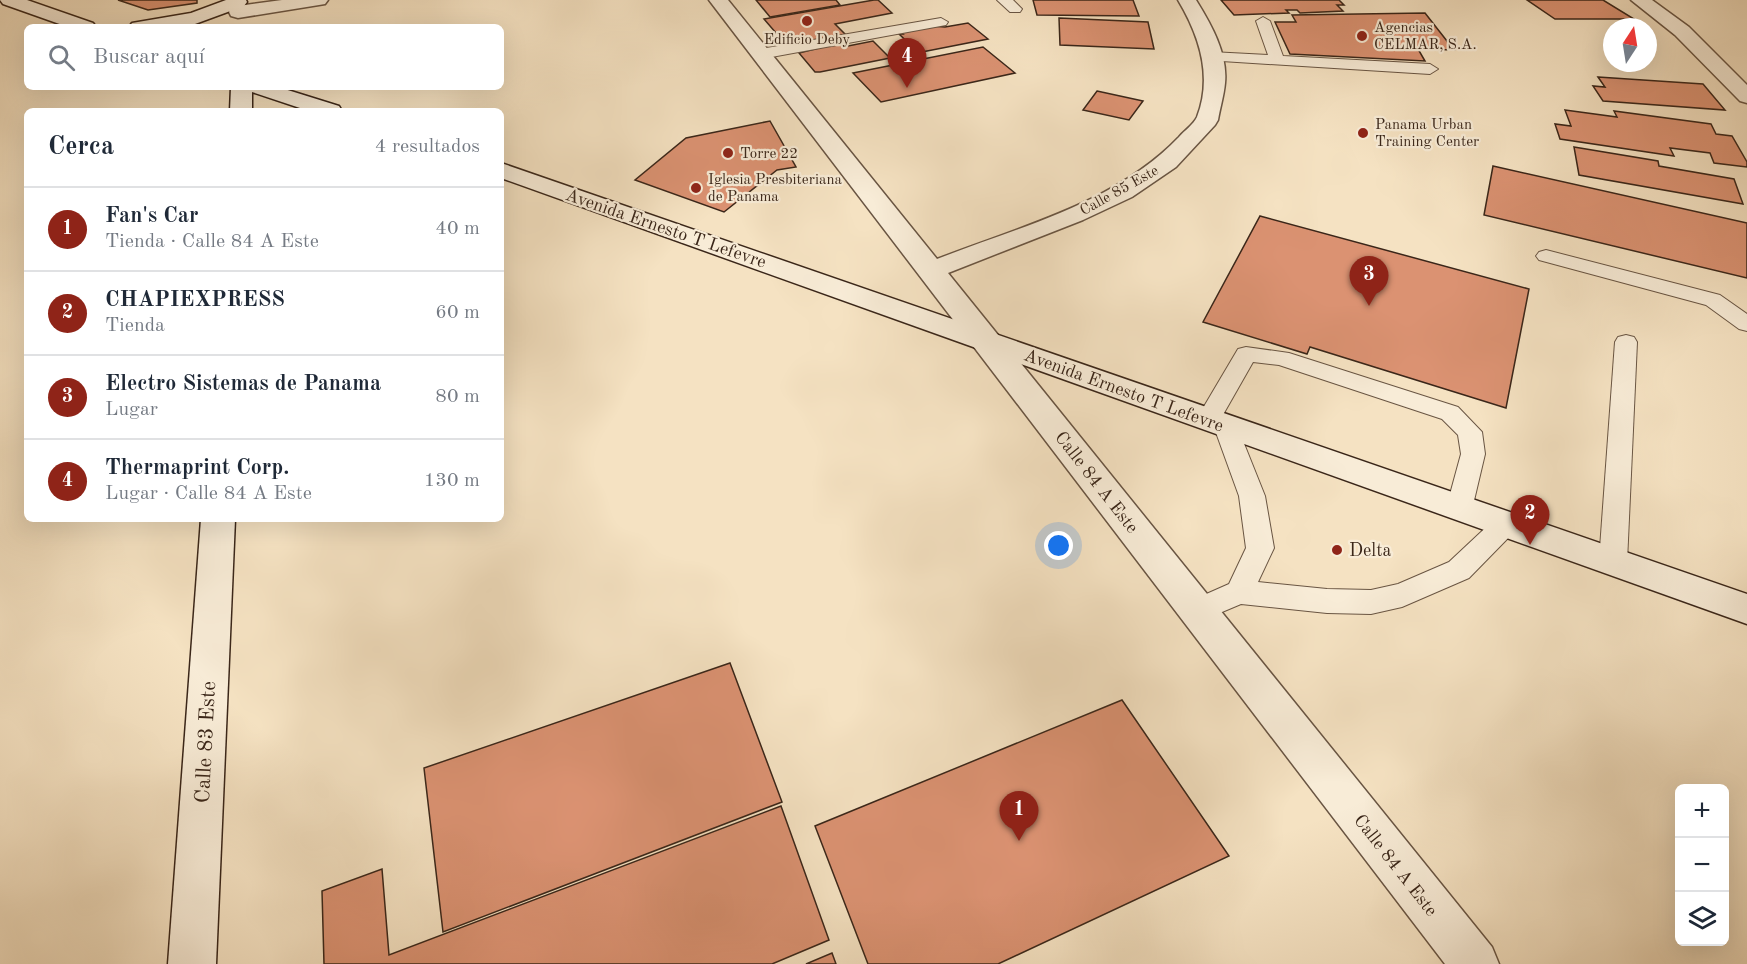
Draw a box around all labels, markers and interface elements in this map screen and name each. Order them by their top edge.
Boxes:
marker: Edificio Deby [800,14,814,28]
north arrow [1603,18,1657,72]
place label: Agencias CELMAR, S.A. [1374,21,1477,53]
search box [24,24,504,90]
marker: Agencias CELMAR, S.A. [1355,29,1369,43]
place label: Edificio Deby [764,33,850,48]
pin: 4 [888,38,926,88]
icon: search [45,41,78,74]
text: Buscar aquí [93,46,205,68]
place label: Panama Urban Training Center [1375,118,1479,150]
marker: Panama Urban Training Center [1356,126,1370,140]
text: Cerca [48,134,114,160]
text: 4 resultados [375,137,480,157]
marker: Torre 22 [721,146,735,160]
place label: Torre 22 [740,147,798,162]
street label: Calle 85 Este [1078,164,1162,219]
place label: Iglesia Presbiteriana de Panama [708,173,842,205]
marker: Iglesia Presbiteriana de Panama [689,181,703,195]
street label: Avenida Ernesto T Lefevre [563,186,768,272]
text: Fan's Car [105,205,199,227]
text: 1 [62,219,73,239]
text: 40 m [435,219,480,239]
text: Tienda · Calle 84 A Este [105,232,319,252]
pin: 3 [1350,256,1388,306]
text: CHAPIEXPRESS [105,289,285,311]
text: 2 [62,303,73,323]
text: 60 m [435,303,480,323]
text: Tienda [105,316,165,336]
street label: Avenida Ernesto T Lefevre [1021,346,1226,435]
text: Electro Sistemas de Panama [105,373,381,395]
text: 3 [62,387,73,407]
text: 80 m [435,387,480,407]
text: Lugar [105,400,158,420]
street label: Calle 84 A Este [1051,428,1141,537]
text: Thermaprint Corp. [105,457,290,479]
text: 4 [62,471,73,491]
text: 130 m [424,471,480,491]
text: Lugar · Calle 84 A Este [105,484,312,504]
pin: 2 [1510,496,1550,545]
your location [1044,531,1073,560]
place label: Delta [1349,542,1391,560]
marker: Delta [1330,543,1344,557]
street label: Calle 83 Este [193,681,220,804]
map controls [1675,784,1729,946]
button: + [1675,784,1729,838]
pin: 1 [1000,792,1038,841]
street label: Calle 84 A Este [1350,811,1440,920]
button: − [1675,838,1729,892]
button: layers [1675,892,1729,946]

